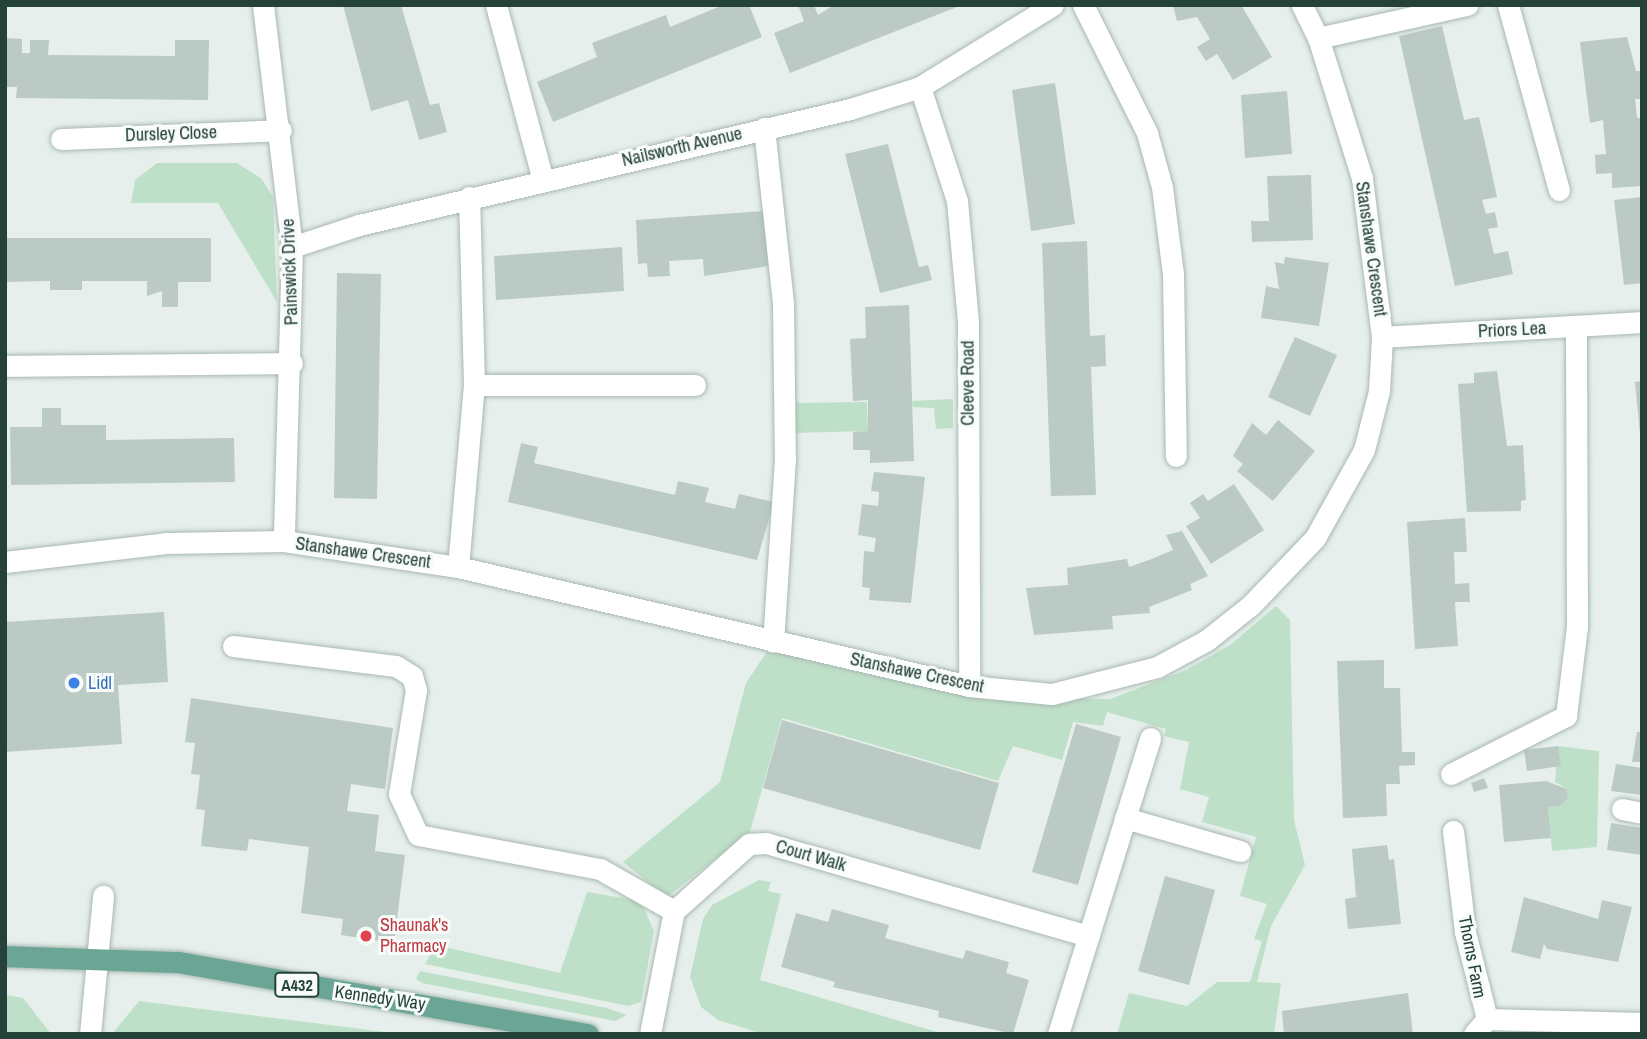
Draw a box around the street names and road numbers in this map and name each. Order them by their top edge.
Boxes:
street label: Dursley Close [125,122,217,146]
street label: Nailsworth Avenue [619,123,745,171]
street label: Stanshawe Crescent [1351,180,1391,318]
street label: Painswick Drive [277,218,303,326]
street label: Priors Lea [1477,317,1547,343]
street label: Cleeve Road [957,340,979,426]
street label: Stanshawe Crescent [294,533,432,573]
street label: Stanshawe Crescent [848,648,986,698]
street label: Court Walk [773,836,849,876]
street label: Thorns Farm [1453,914,1491,1000]
road number: A432 [274,973,320,998]
street label: Kennedy Way [333,981,427,1015]

